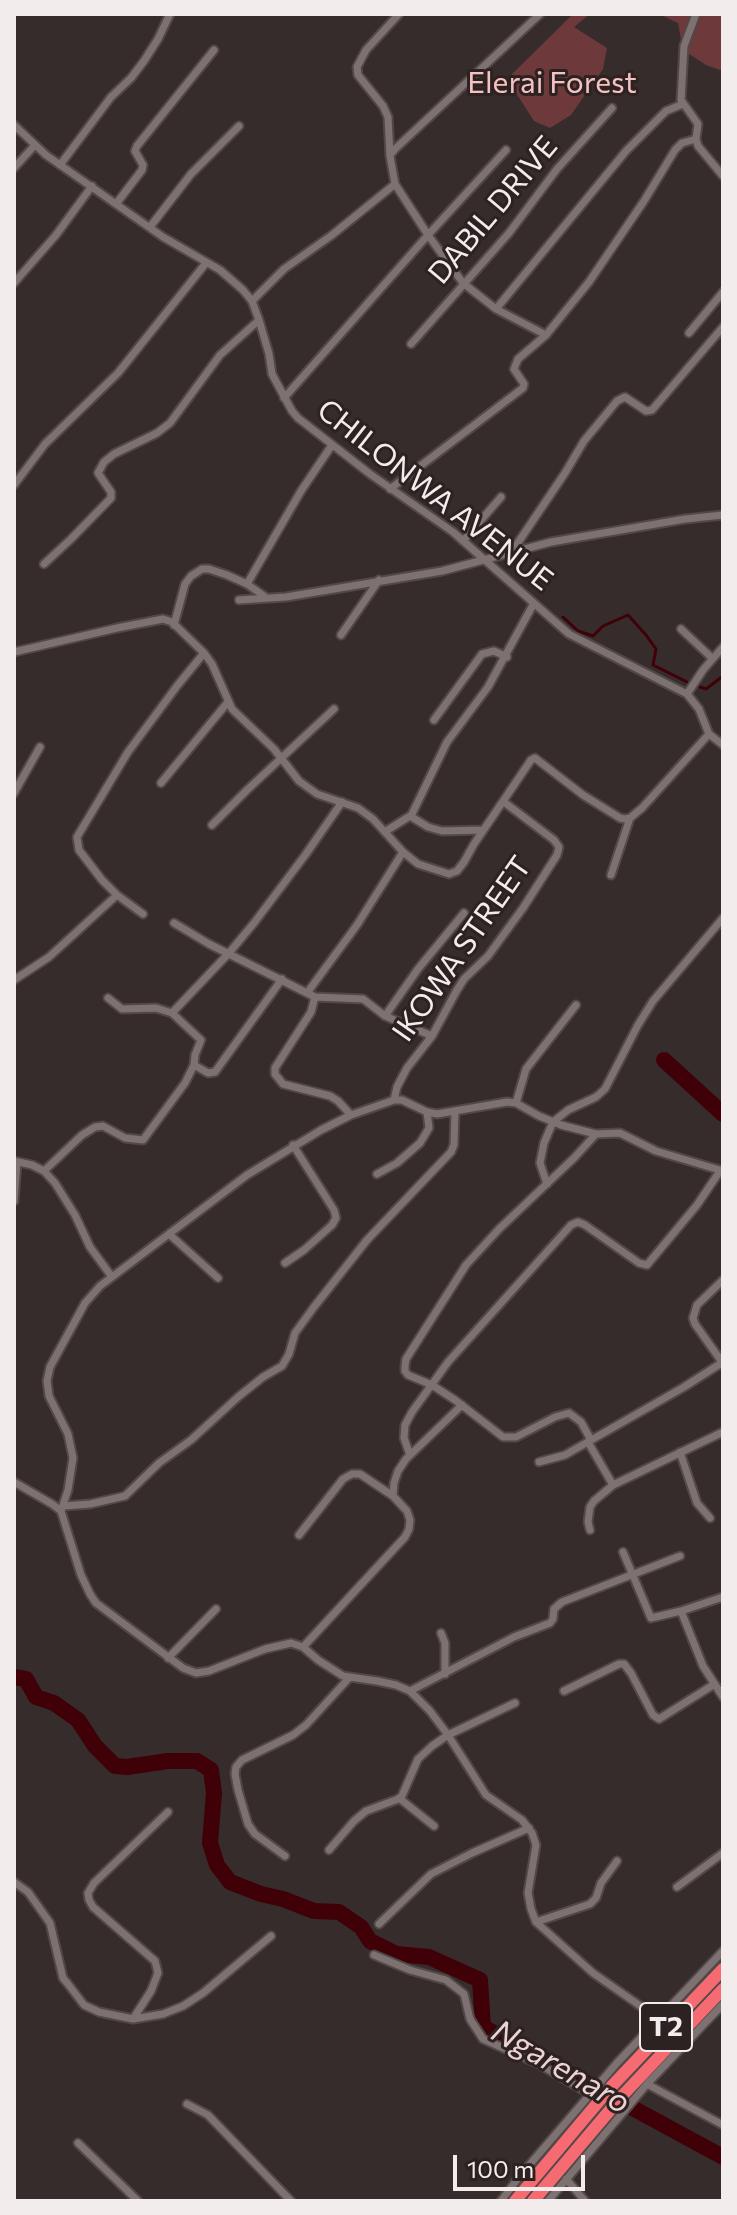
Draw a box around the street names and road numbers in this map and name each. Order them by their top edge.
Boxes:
street label: DABIL DRIVE [421,129,565,291]
street label: CHILONWA AVENUE [310,392,560,598]
street label: IKOWA STREET [385,850,539,1048]
road number: T2 [640,2003,692,2051]

